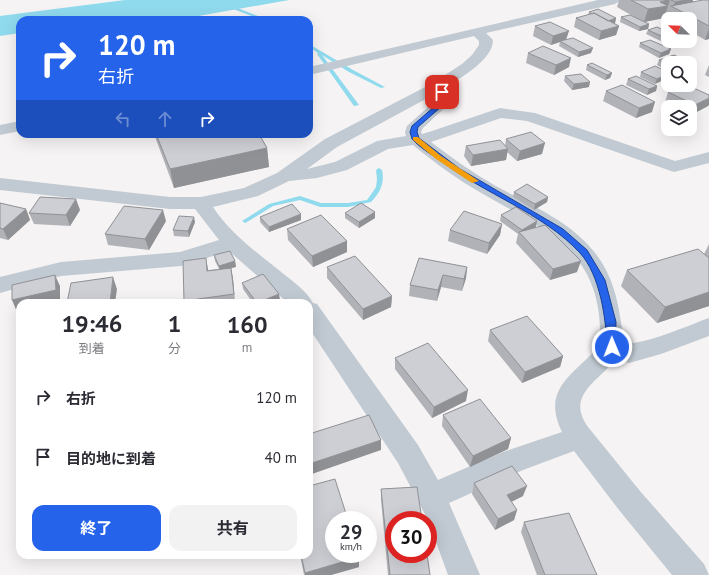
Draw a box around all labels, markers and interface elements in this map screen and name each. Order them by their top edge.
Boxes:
north arrow [661,12,697,48]
map controls [661,12,697,136]
text: 120 m [98,26,175,63]
icon: right [32,32,84,84]
button: search [661,56,697,92]
text: 右折 [98,65,134,88]
pin [425,75,459,109]
icon: arrive [431,81,453,103]
button: layers [661,100,697,136]
icon: left [112,108,134,130]
icon: ahead [154,108,176,130]
icon: right [196,108,218,130]
text: 19:46 [61,308,122,339]
text: 1 [168,308,181,339]
text: 160 [227,309,268,340]
position arrow [591,326,633,368]
text: m [242,339,252,356]
text: 到着 [79,340,105,357]
text: 分 [168,340,181,357]
icon: right [32,386,54,408]
text: 120 m [256,388,297,407]
text: 右折 [66,389,96,408]
icon: arrive [32,446,54,468]
text: 40 m [264,448,297,467]
text: 目的地に到着 [66,449,156,468]
button: 終了 [32,505,161,551]
button: 共有 [169,505,297,551]
speed limit sign: 30 [385,511,437,563]
text: 29 [340,519,362,545]
text: km/h [340,540,362,553]

